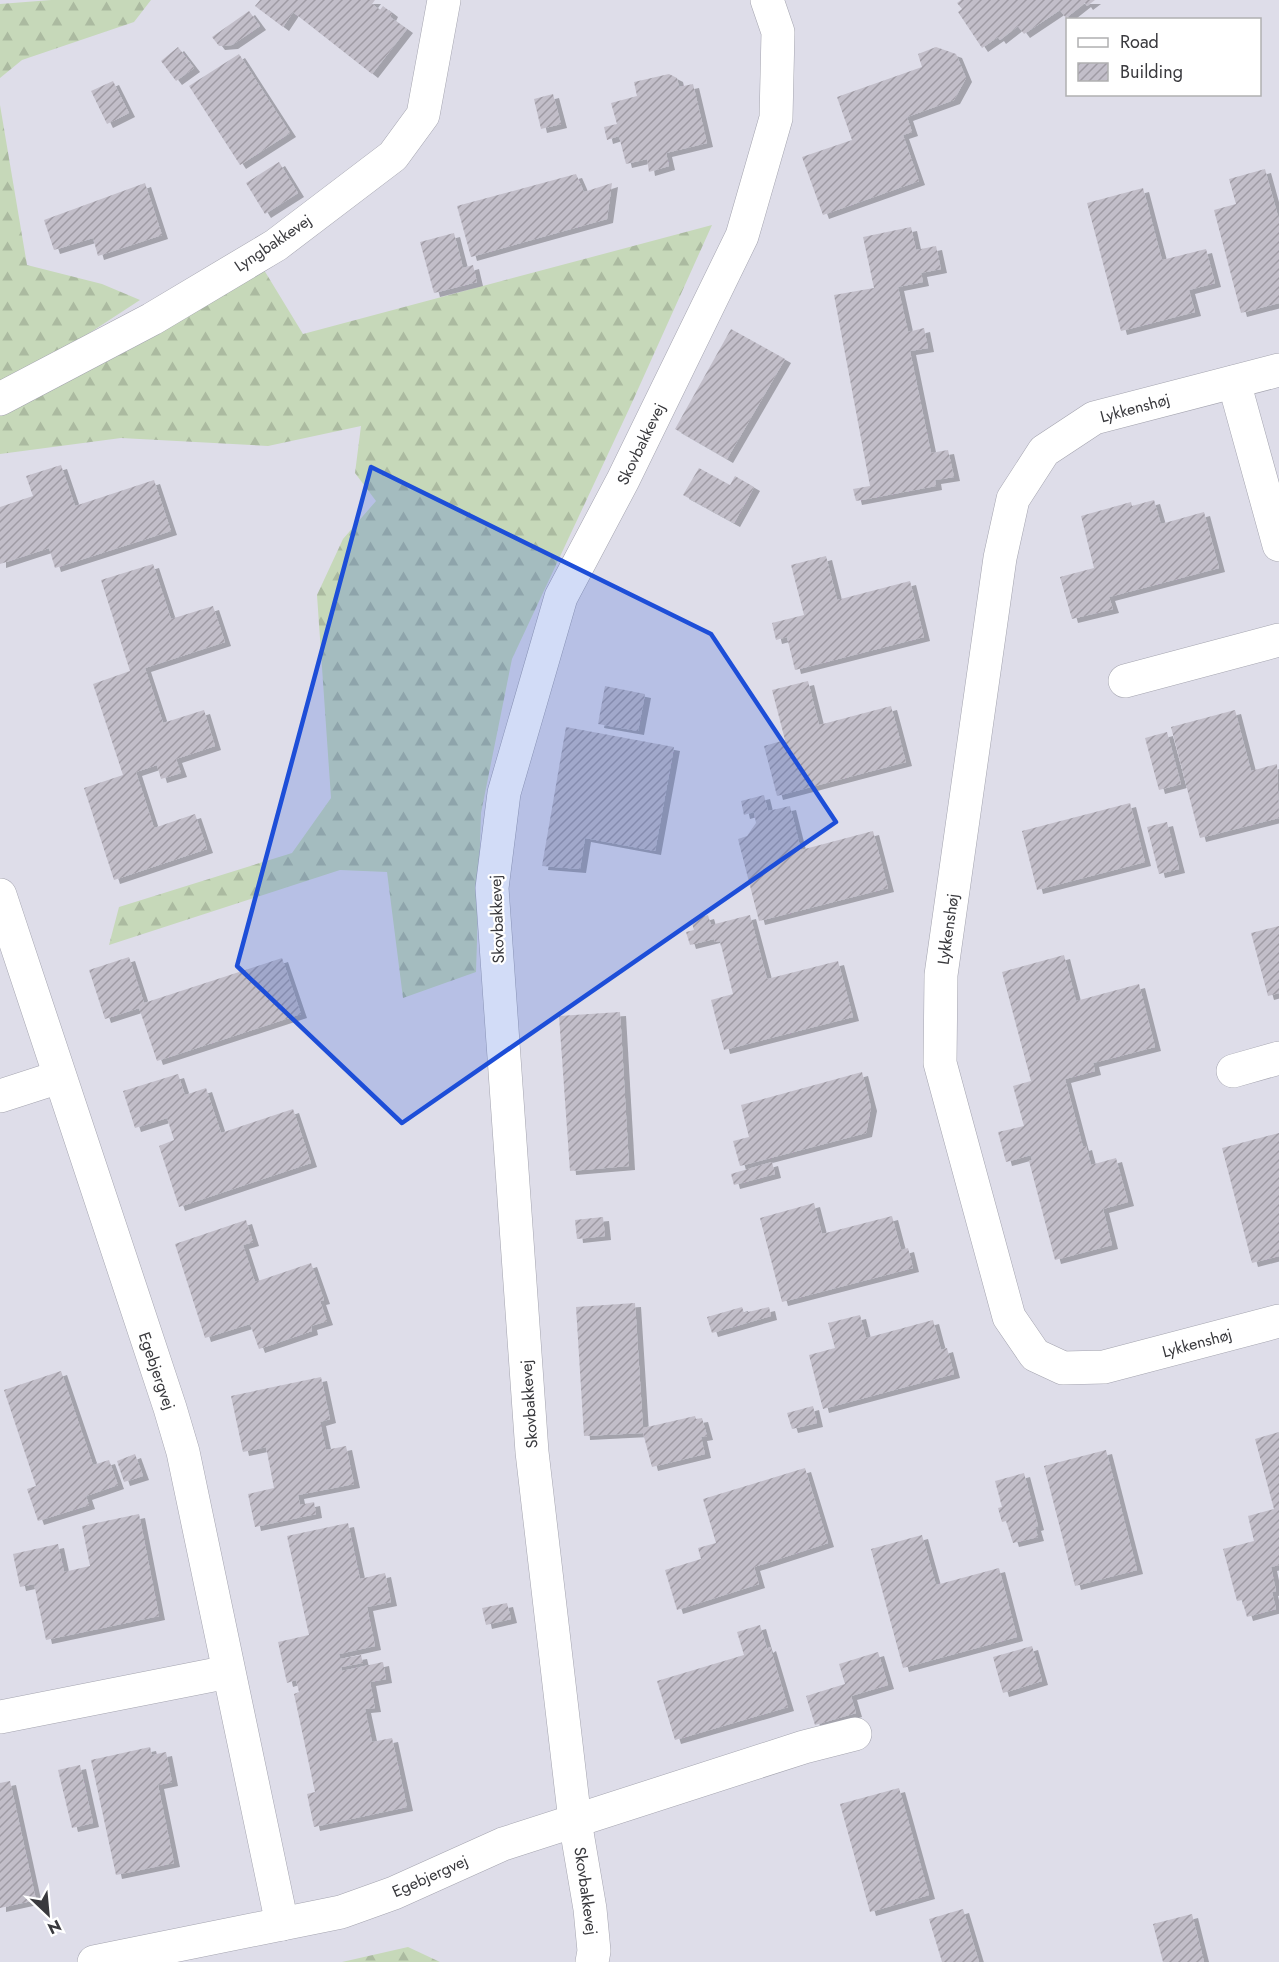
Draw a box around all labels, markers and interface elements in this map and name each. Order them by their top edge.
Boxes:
legend [1066,18,1261,96]
text: Road [1120,29,1159,55]
text: Building [1120,59,1183,85]
street label: Lyngbakkevej [230,209,316,277]
street label: Lykkenshøj [1097,388,1173,428]
street label: Skovbakkevej [611,399,671,489]
street label: Skovbakkevej [484,874,510,964]
street label: Lykkenshøj [932,892,964,966]
street label: Lykkenshøj [1159,1323,1235,1363]
street label: Egebjergvej [133,1329,181,1413]
street label: Skovbakkevej [514,1359,544,1449]
street label: Skovbakkevej [568,1845,604,1937]
street label: Egebjergvej [388,1849,472,1903]
north arrow [18,1884,78,1944]
text: N [44,1914,65,1940]

